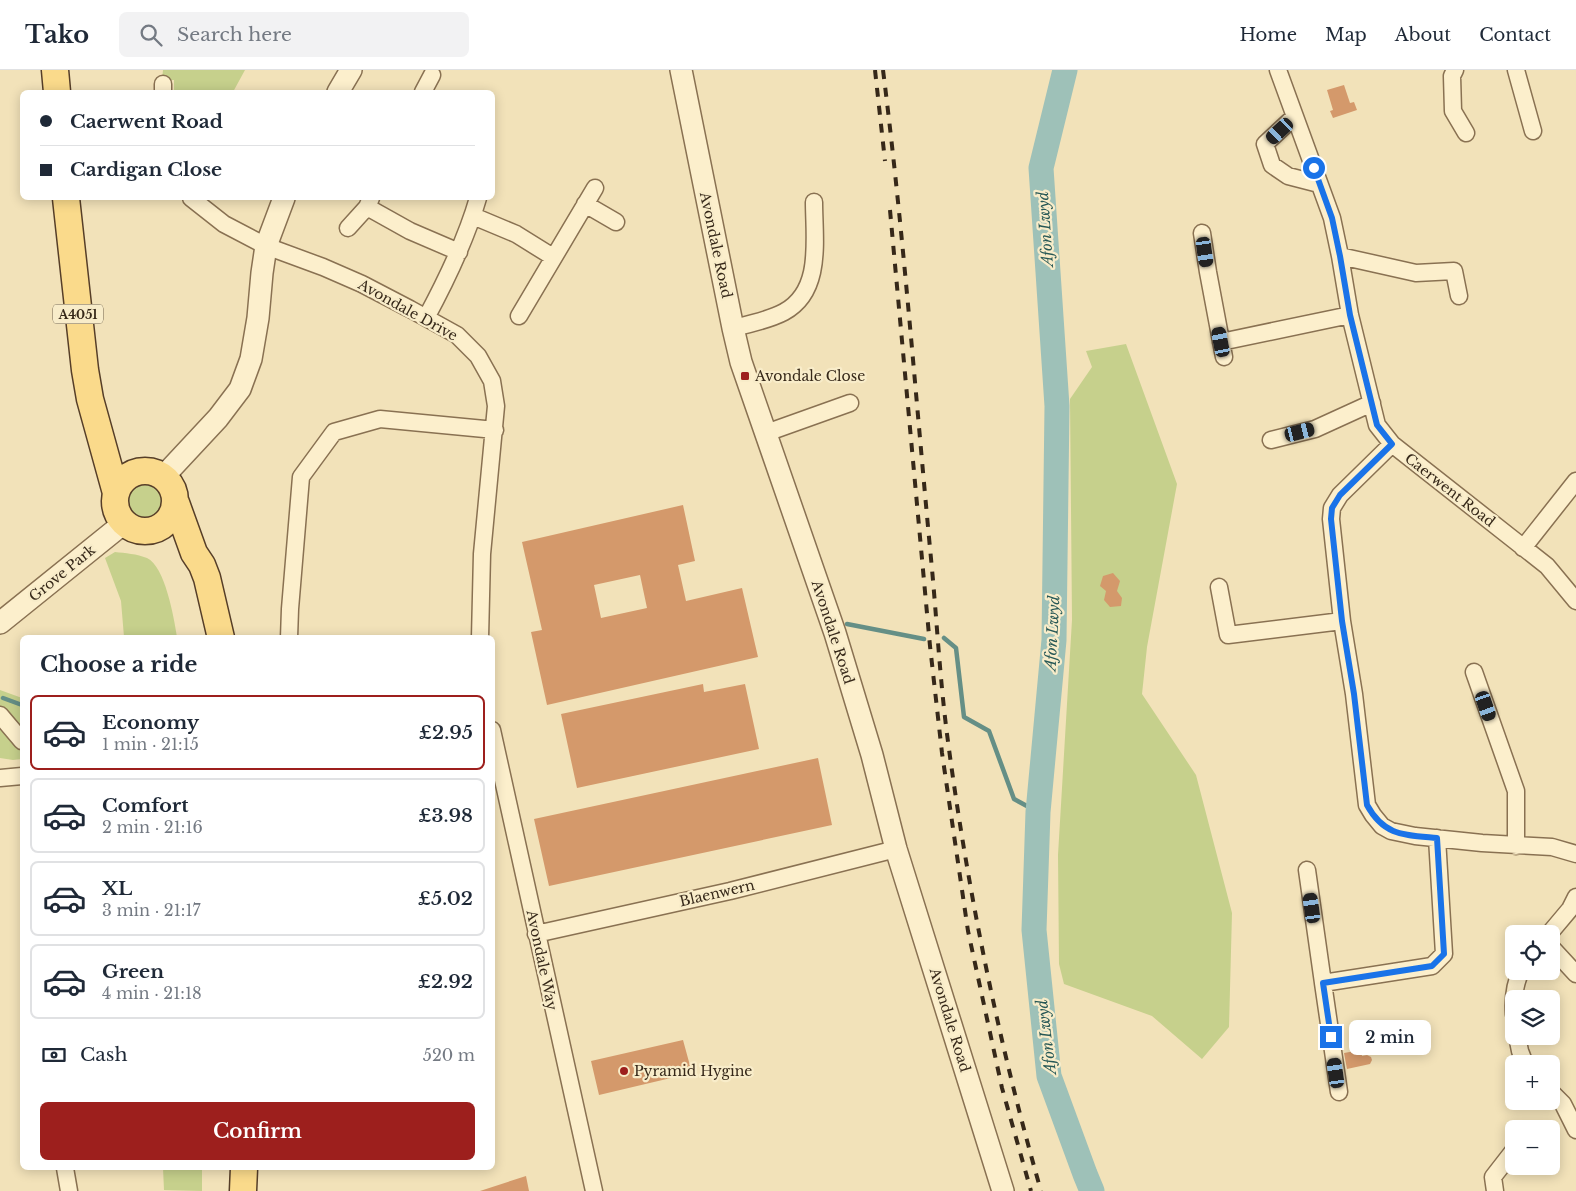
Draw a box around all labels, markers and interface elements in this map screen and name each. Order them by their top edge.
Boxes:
search box [119,12,469,57]
text: Tako [25,20,89,49]
icon: search [137,21,165,49]
text: Search here [177,23,292,46]
text: Home [1239,24,1297,46]
text: Map [1325,24,1367,46]
text: About [1395,24,1451,46]
text: Contact [1479,24,1551,46]
text: Caerwent Road [70,110,223,133]
car [1263,115,1296,147]
route start [1303,157,1325,179]
text: Cardigan Close [70,158,222,181]
street label: Avondale Road [696,189,736,300]
water label: Afon Lwyd [1033,191,1057,269]
car [1195,236,1214,268]
street label: Avondale Drive [354,275,461,345]
road number: A4051 [53,304,103,323]
car [1210,326,1231,358]
place label: Avondale Close [754,367,865,385]
marker: Avondale Close [739,370,751,382]
car [1283,421,1316,443]
street label: Caerwent Road [1401,449,1499,531]
street label: Grove Park [25,540,99,605]
street label: Avondale Road [807,577,858,687]
water label: Afon Lwyd [1040,595,1063,673]
text: Choose a ride [40,651,197,678]
car [1474,689,1497,723]
icon: car [42,710,87,755]
text: Economy [102,711,199,734]
text: £2.95 [419,721,473,744]
text: 1 min · 21:15 [102,734,199,754]
icon: car [42,793,87,838]
text: Comfort [102,794,189,817]
text: £3.98 [418,804,473,827]
text: 2 min · 21:16 [102,817,203,837]
icon: car [42,876,87,921]
street label: Blaenwern [678,876,757,910]
text: XL [102,877,132,900]
text: £5.02 [418,887,473,910]
car [1302,892,1321,924]
text: 3 min · 21:17 [102,900,201,920]
street label: Avondale Way [522,907,561,1012]
map controls [1505,925,1560,1175]
button: locate [1505,925,1560,980]
icon: car [42,959,87,1004]
text: Green [102,960,164,983]
street label: Avondale Road [925,965,975,1075]
text: £2.92 [418,970,473,993]
text: 4 min · 21:18 [102,983,202,1003]
button: layers [1505,990,1560,1045]
water label: Afon Lwyd [1032,998,1060,1078]
callout: 2 min [1348,1020,1431,1054]
route end [1320,1026,1342,1048]
text: 2 min [1365,1027,1415,1047]
icon: cash [40,1041,68,1069]
text: Cash [80,1043,127,1066]
text: 520 m [423,1045,475,1065]
button: + [1505,1055,1560,1110]
car [1326,1057,1345,1089]
place label: Pyramid Hygine [634,1062,752,1080]
marker: Pyramid Hygine [618,1065,630,1077]
button: Confirm [40,1102,475,1160]
button: − [1505,1120,1560,1175]

